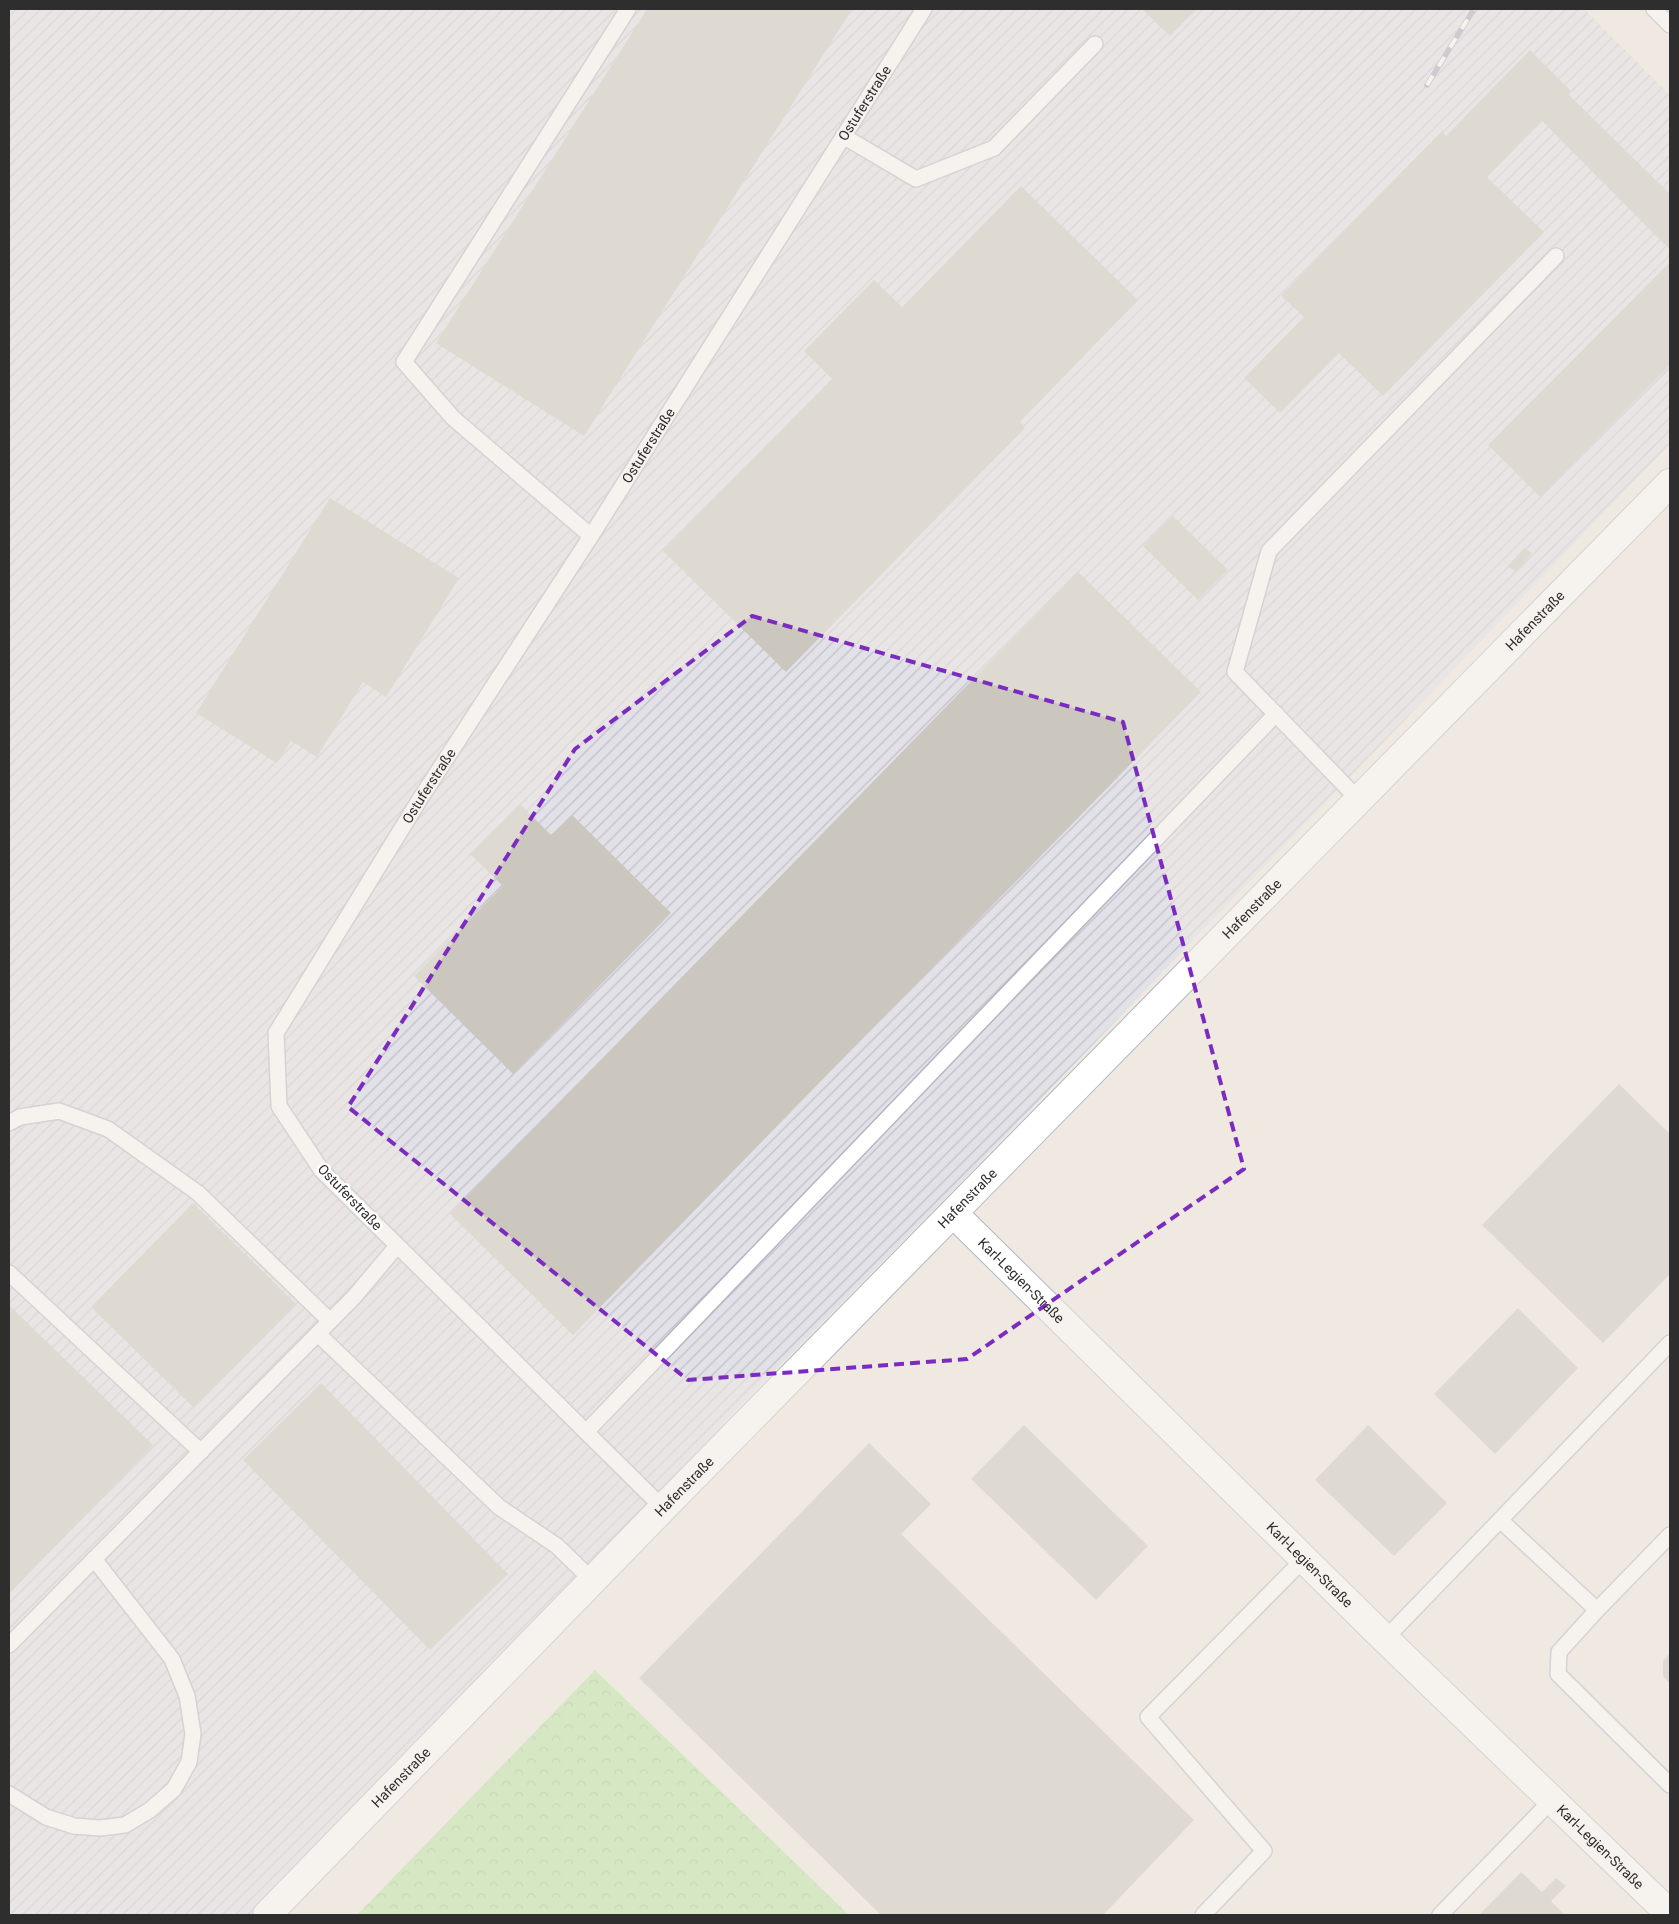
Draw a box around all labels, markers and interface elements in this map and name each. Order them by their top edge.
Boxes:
street label: Ostuferstraße [835,63,894,144]
street label: Ostuferstraße [619,405,678,486]
street label: Hafenstraße [1502,587,1568,654]
street label: Ostuferstraße [399,745,459,826]
street label: Hafenstraße [1219,876,1285,942]
street label: Ostuferstraße [314,1161,386,1233]
street label: Hafenstraße [934,1165,1000,1231]
street label: Karl-Legien-Straße [975,1234,1068,1326]
street label: Hafenstraße [651,1453,717,1520]
street label: Karl-Legien-Straße [1263,1519,1356,1611]
street label: Hafenstraße [368,1744,434,1811]
street label: Karl-Legien-Straße [1554,1801,1647,1892]

